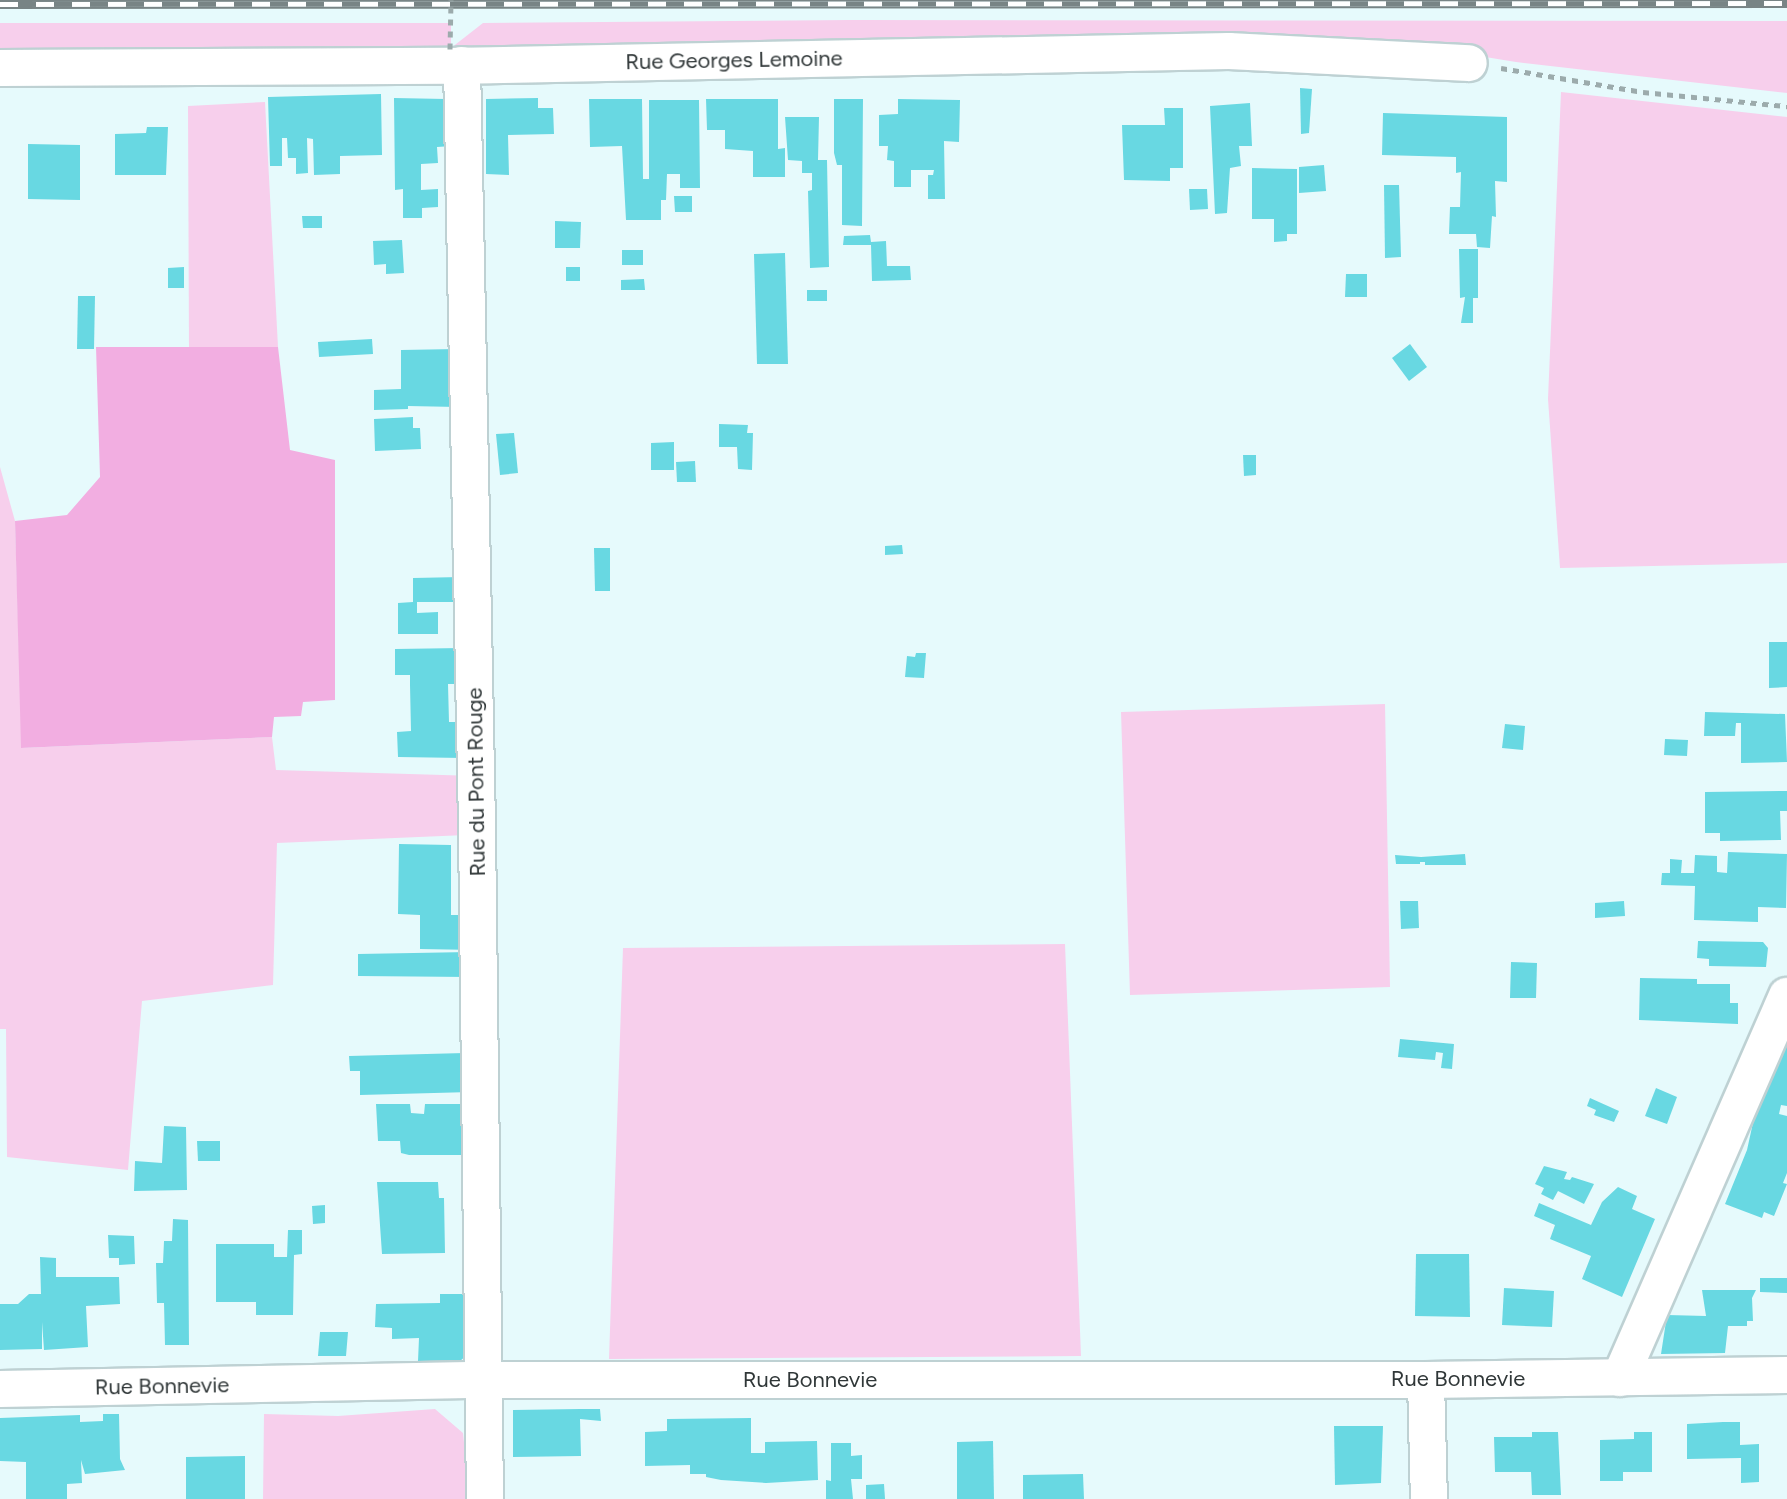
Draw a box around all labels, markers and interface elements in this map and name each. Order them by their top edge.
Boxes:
street label: Rue Georges Lemoine [625,45,843,75]
street label: Rue du Pont Rouge [461,687,491,877]
street label: Rue Bonnevie [1391,1366,1525,1392]
street label: Rue Bonnevie [743,1367,877,1393]
street label: Rue Bonnevie [95,1372,229,1400]

